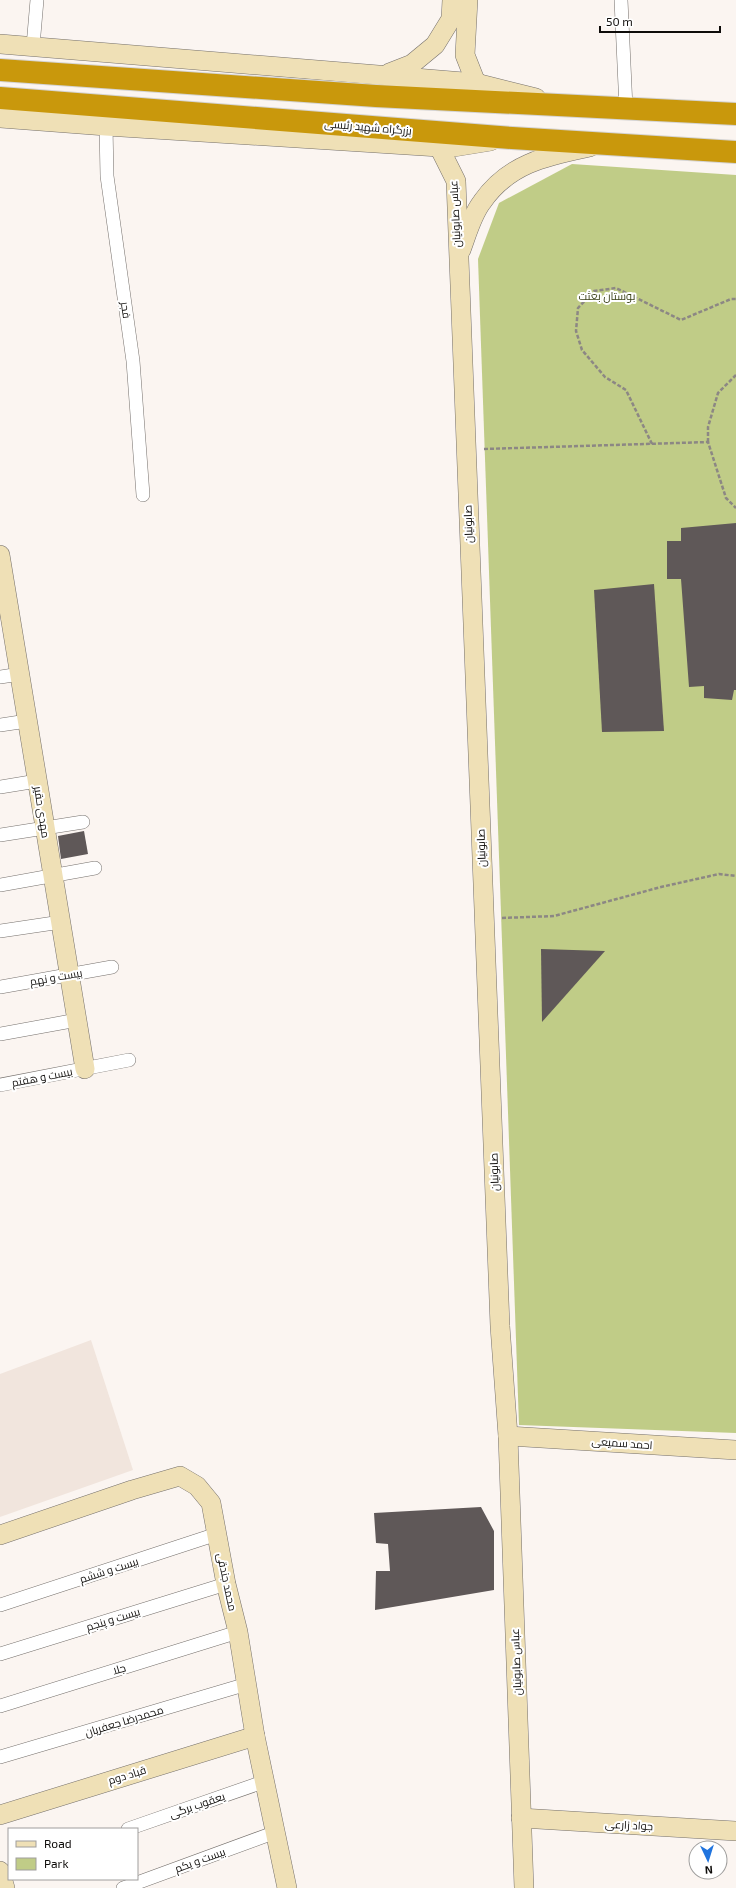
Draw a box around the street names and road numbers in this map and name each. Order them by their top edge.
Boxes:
street label: بزرگراه شهید رئیسی [324,116,412,138]
street label: عباس صابونیان [446,180,464,248]
street label: فجر [118,300,134,319]
street label: صابونیان [460,505,476,543]
street label: مهدی حقیر [31,784,53,839]
street label: صابونیان [473,829,489,867]
street label: بیست و نهم [29,965,84,989]
street label: بیست و هفتم [10,1064,74,1091]
street label: صابونیان [486,1153,502,1191]
street label: احمد سمیعی [591,1434,653,1452]
street label: محمد جندقی [214,1552,240,1612]
street label: بیست و ششم [78,1554,141,1587]
street label: بیست و پنجم [84,1604,142,1635]
street label: عباس صابونیان [508,1628,524,1696]
street label: جلا [110,1660,127,1677]
street label: محمدرضا جعفریان [83,1702,165,1740]
street label: قباد دوم [106,1763,148,1788]
street label: یعقوب برگی [167,1789,227,1821]
street label: جواد زارعی [605,1817,653,1833]
street label: بیست و یکم [173,1844,228,1877]

